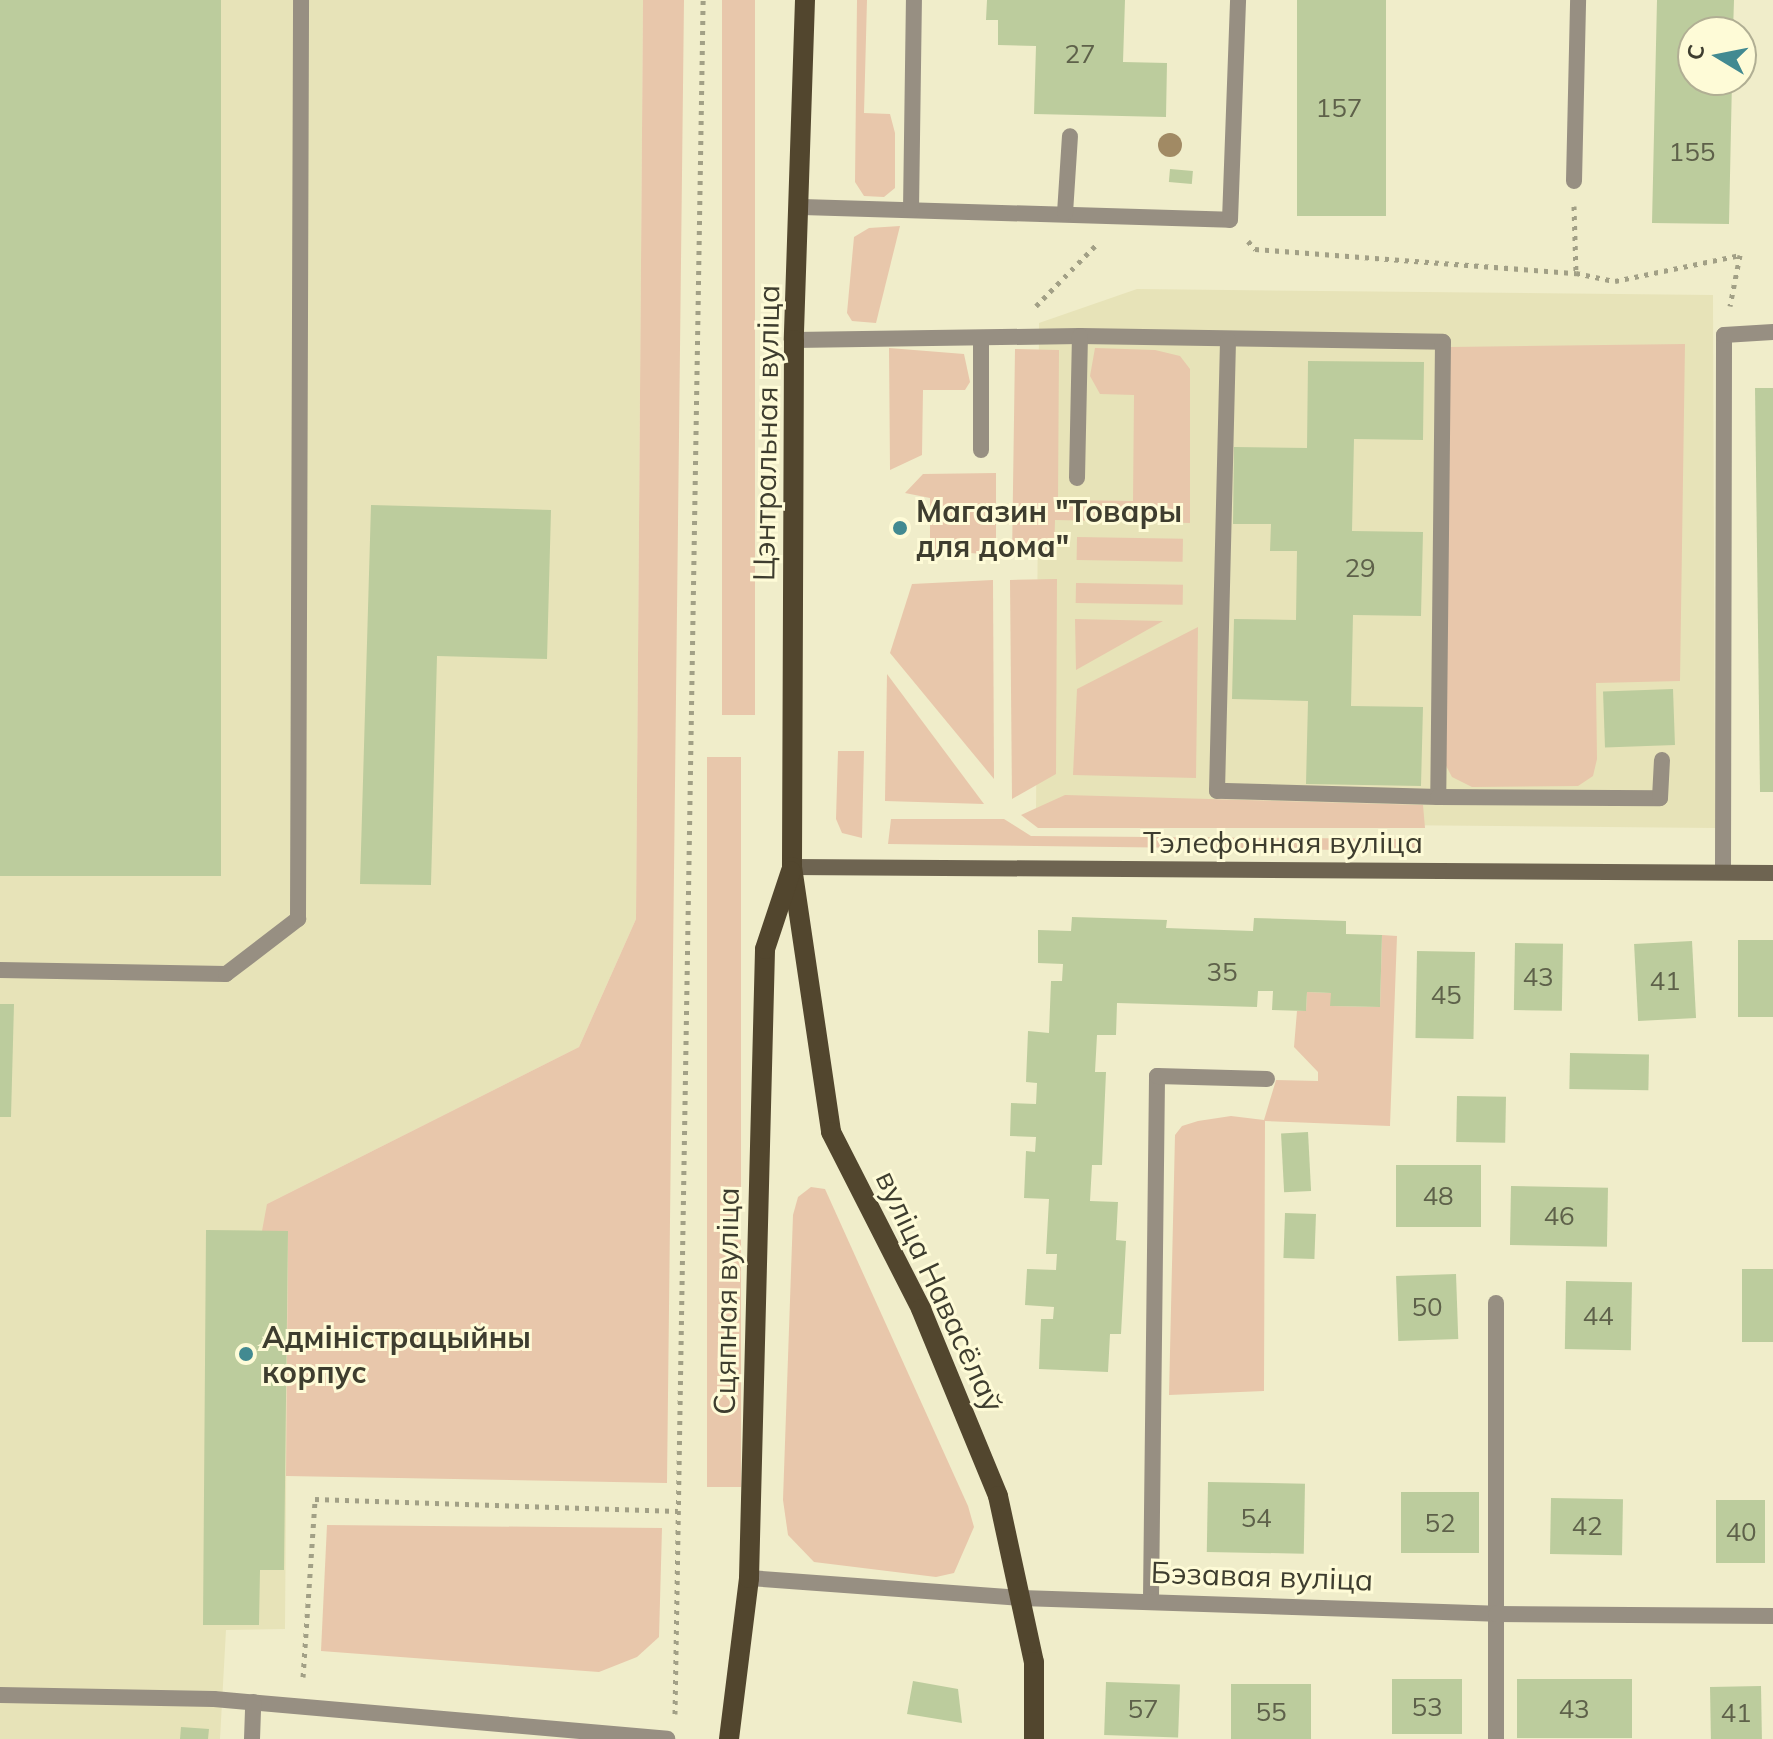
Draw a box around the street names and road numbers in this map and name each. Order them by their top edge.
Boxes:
street label: Цэнтральная вуліца [745,285,787,581]
street label: Тэлефонная вуліца [1143,824,1423,860]
street label: вуліца Навасёлаў [868,1165,1012,1417]
street label: Сцяпная вуліца [706,1187,746,1415]
street label: Бэзавая вуліца [1150,1554,1374,1598]

